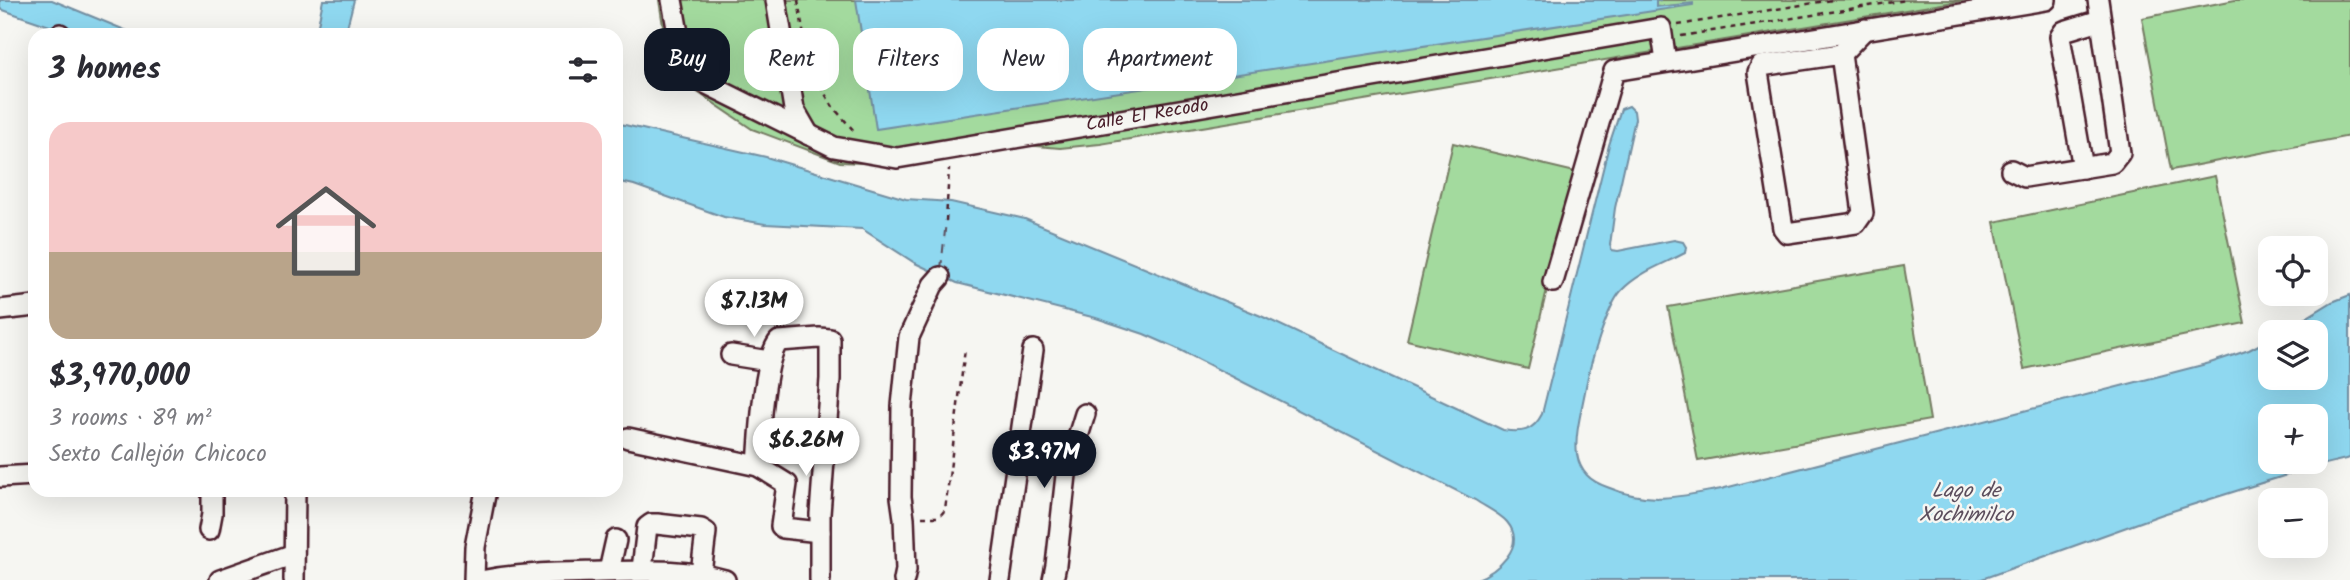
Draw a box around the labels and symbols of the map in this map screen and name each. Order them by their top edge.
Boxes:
street label: Calle El Recodo [1084,90,1211,141]
pin: $7.13M [697,280,811,339]
pin: $6.26M [749,419,863,478]
pin: $3.97M [987,430,1101,490]
water label: Lago de Xochimilco [1919,475,2014,532]

